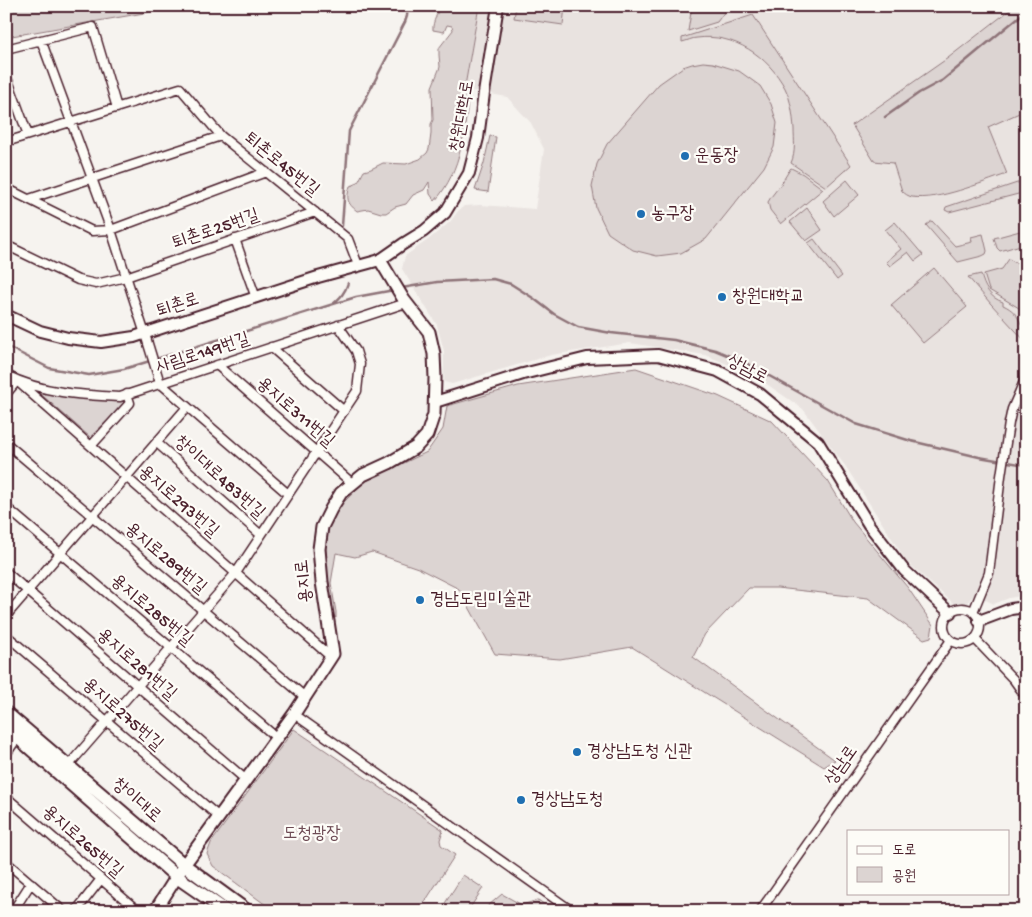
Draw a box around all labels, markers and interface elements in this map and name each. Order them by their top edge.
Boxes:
street label: 창원대학로 [446,79,480,153]
street label: 퇴촌로45번길 [239,128,323,202]
place label: 운동장 [695,146,738,167]
marker: 운동장 [679,150,691,162]
place label: 농구장 [651,204,694,225]
street label: 퇴촌로25번길 [170,205,263,255]
marker: 농구장 [635,208,647,220]
place label: 창원대학교 [732,287,804,308]
street label: 퇴촌로 [154,289,202,323]
marker: 창원대학교 [716,291,728,303]
street label: 사림로149번길 [154,329,253,379]
street label: 상남로 [723,351,771,389]
street label: 용지로311번길 [252,373,339,453]
street label: 창이대로483번길 [169,432,269,524]
street label: 용지로293번길 [134,461,223,543]
street label: 용지로289번길 [120,519,210,600]
street label: 용지로 [292,558,318,604]
street label: 용지로285번길 [106,571,197,652]
place label: 경남도립미술관 [430,589,531,611]
marker: 경남도립미술관 [414,594,426,606]
street label: 용지로281번길 [92,625,180,706]
street label: 용지로275번길 [77,674,167,756]
place label: 경상남도청 신관 [587,742,693,763]
street label: 상남로 [821,742,863,790]
marker: 경상남도청 신관 [571,746,583,758]
street label: 창이대로 [107,774,165,828]
place label: 경상남도청 [531,790,603,811]
marker: 경상남도청 [515,794,527,806]
street label: 용지로265번길 [37,801,127,883]
park label: 도청광장 [283,824,341,845]
legend [847,830,1010,894]
text: 도로 [892,842,916,860]
text: 공원 [892,868,916,886]

